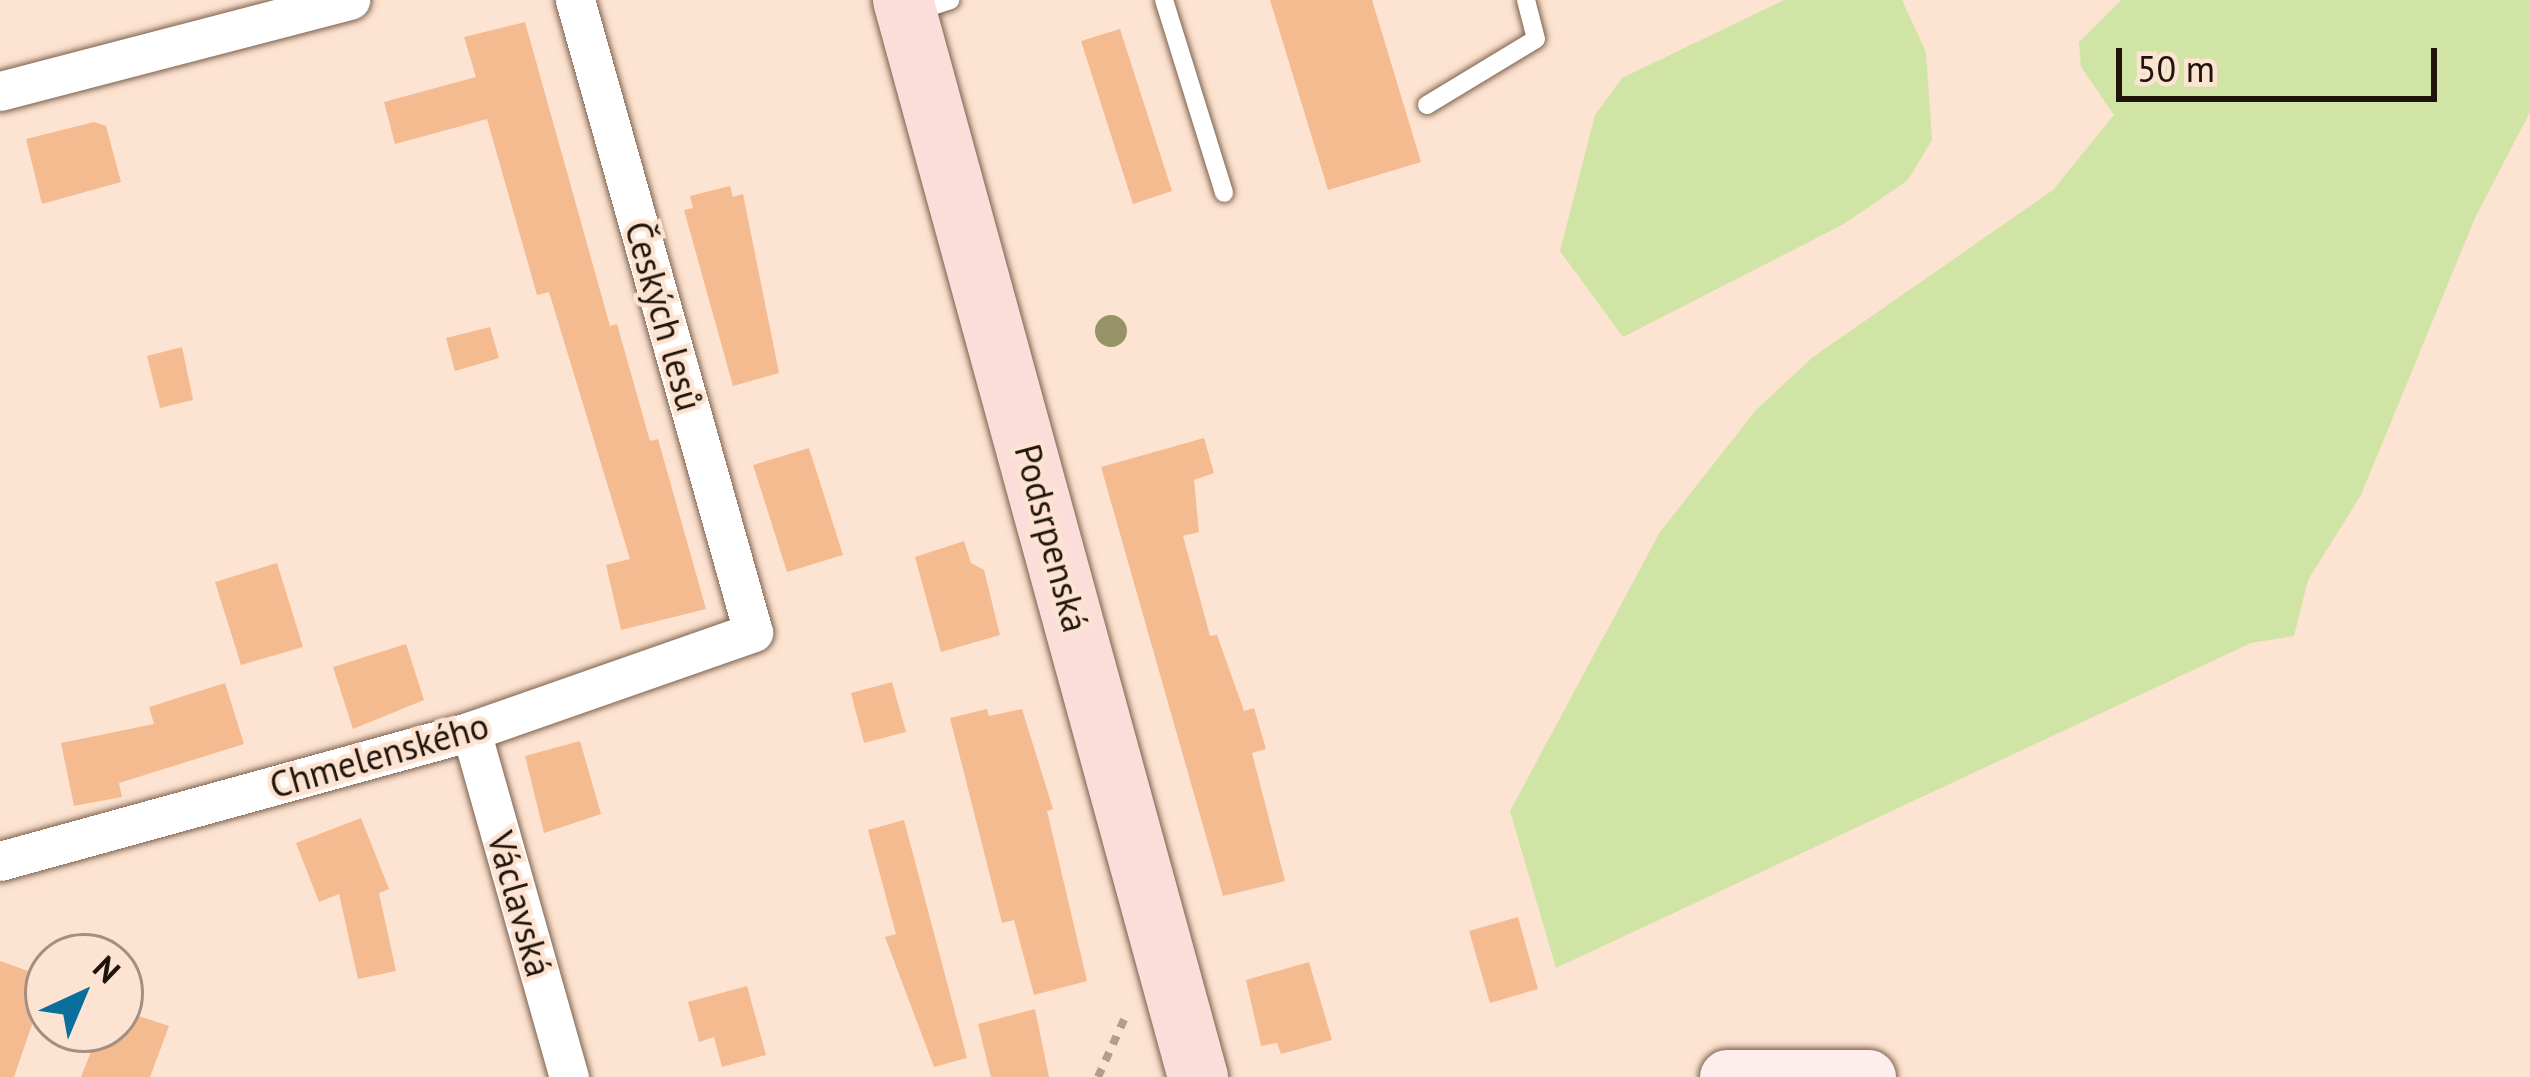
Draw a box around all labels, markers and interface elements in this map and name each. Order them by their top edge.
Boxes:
scale bar [2122,24,2443,98]
text: 50 m [2137,45,2215,92]
street label: Českých lesů [616,216,712,416]
street label: Podsrpenská [1006,439,1098,637]
street label: Chmelenského [265,703,493,807]
street label: Václavská [479,826,561,982]
north arrow [24,933,144,1053]
text: N [85,946,130,992]

